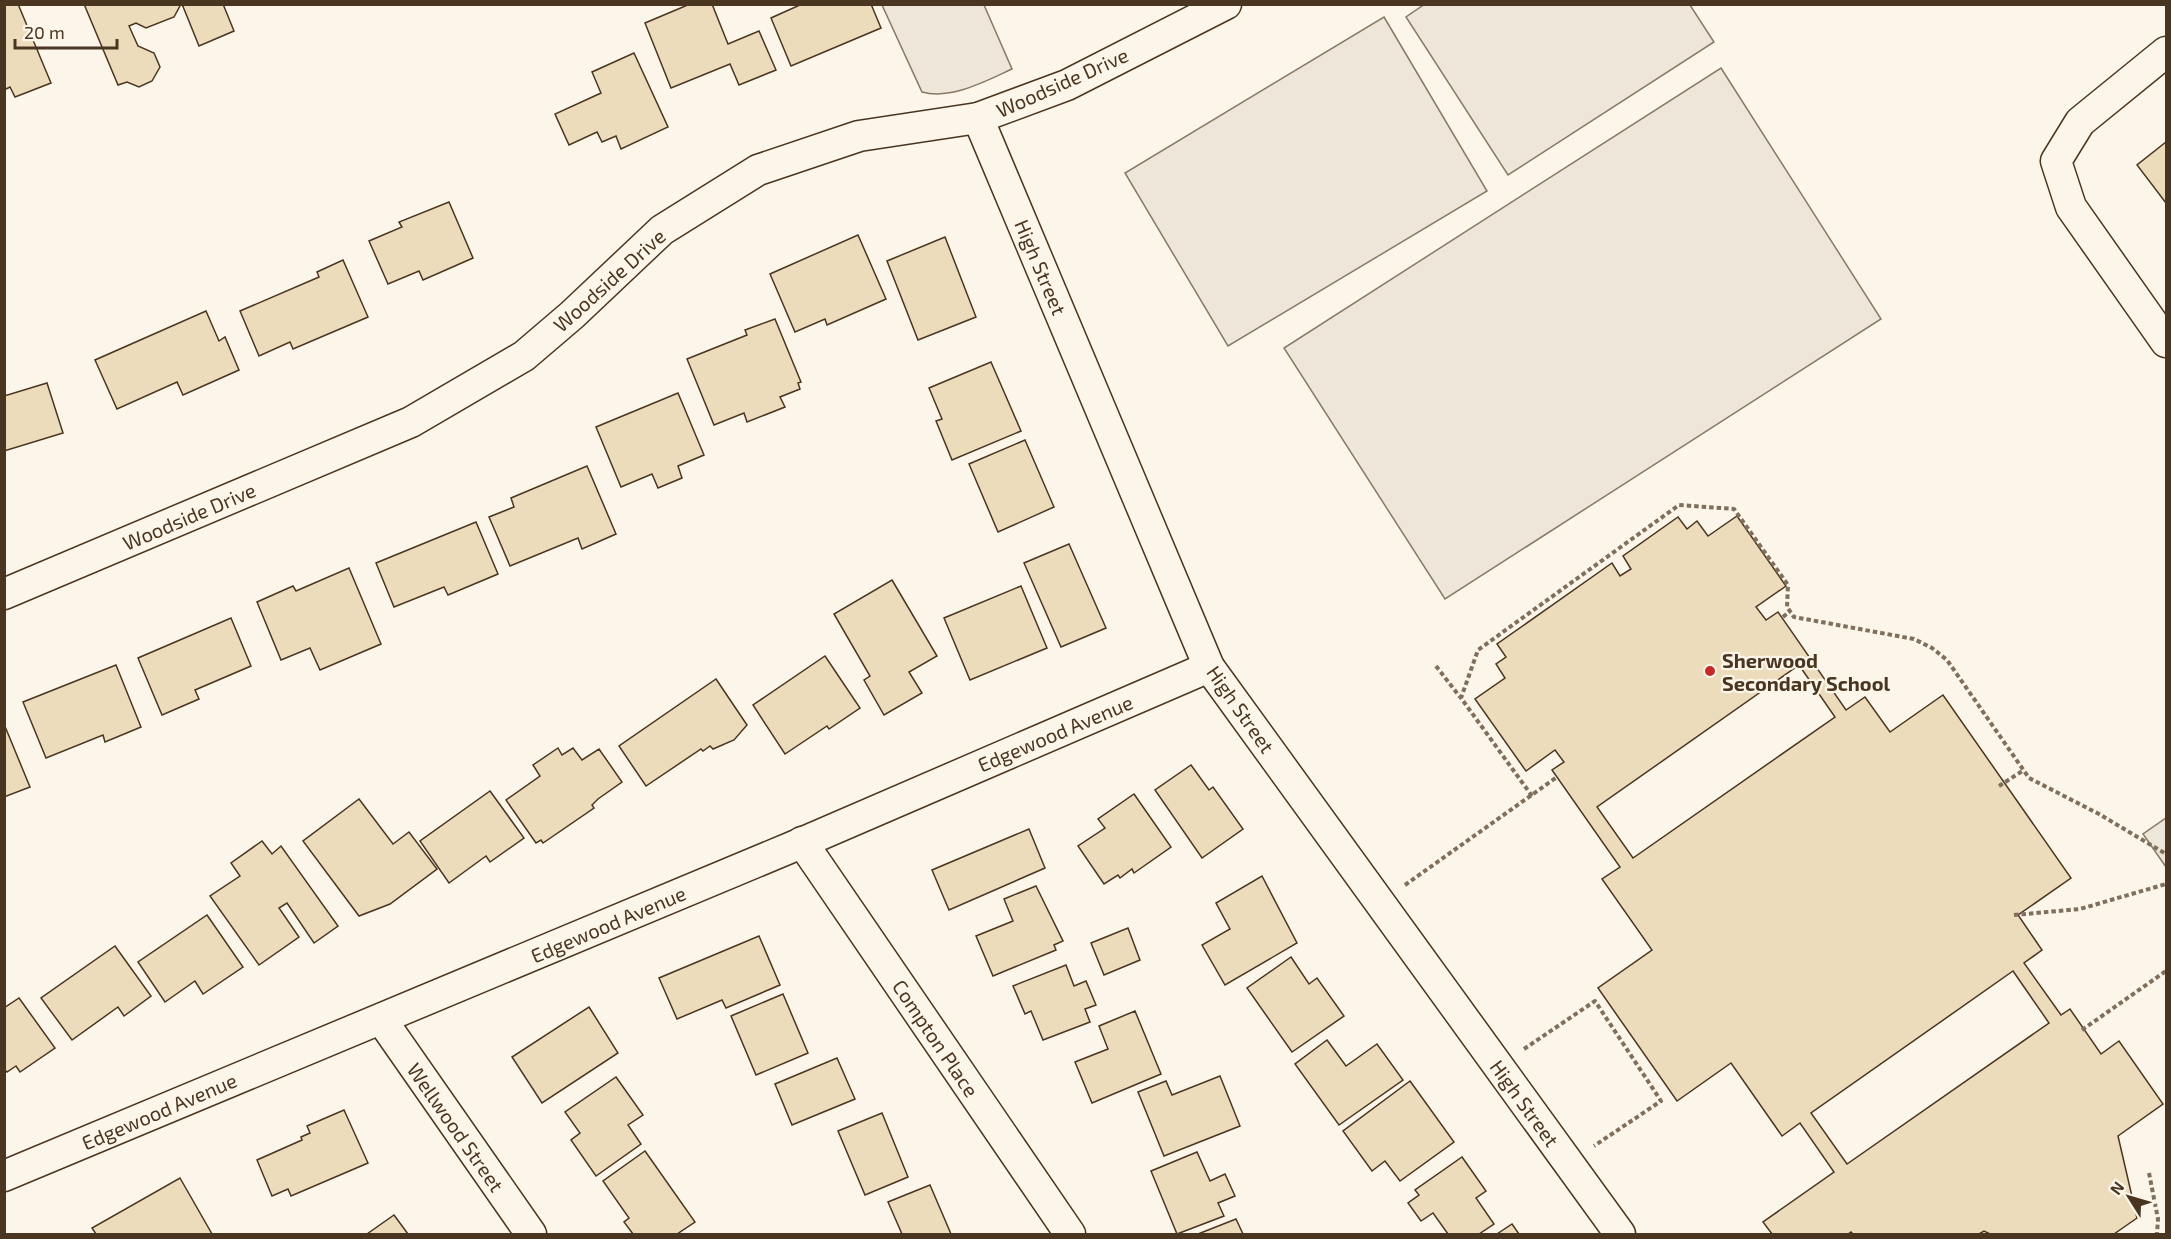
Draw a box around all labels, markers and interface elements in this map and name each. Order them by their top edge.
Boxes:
scale bar [15,12,117,50]
text: 20 m [24,21,65,43]
street label: Woodside Drive [992,42,1132,122]
street label: High Street [1010,216,1072,319]
street label: Woodside Drive [548,224,670,336]
street label: Woodside Drive [119,477,259,555]
place label: Sherwood Secondary School [1722,648,1890,696]
street label: High Street [1202,661,1280,758]
marker: Sherwood Secondary School [1703,664,1717,678]
street label: Edgewood Avenue [974,690,1136,776]
street label: Edgewood Avenue [527,881,689,967]
street label: Compton Place [888,975,984,1101]
street label: High Street [1486,1055,1565,1151]
street label: Wellwood Street [403,1058,510,1196]
street label: Edgewood Avenue [78,1068,240,1154]
north arrow [2099,1167,2159,1227]
text: N [2106,1177,2128,1198]

